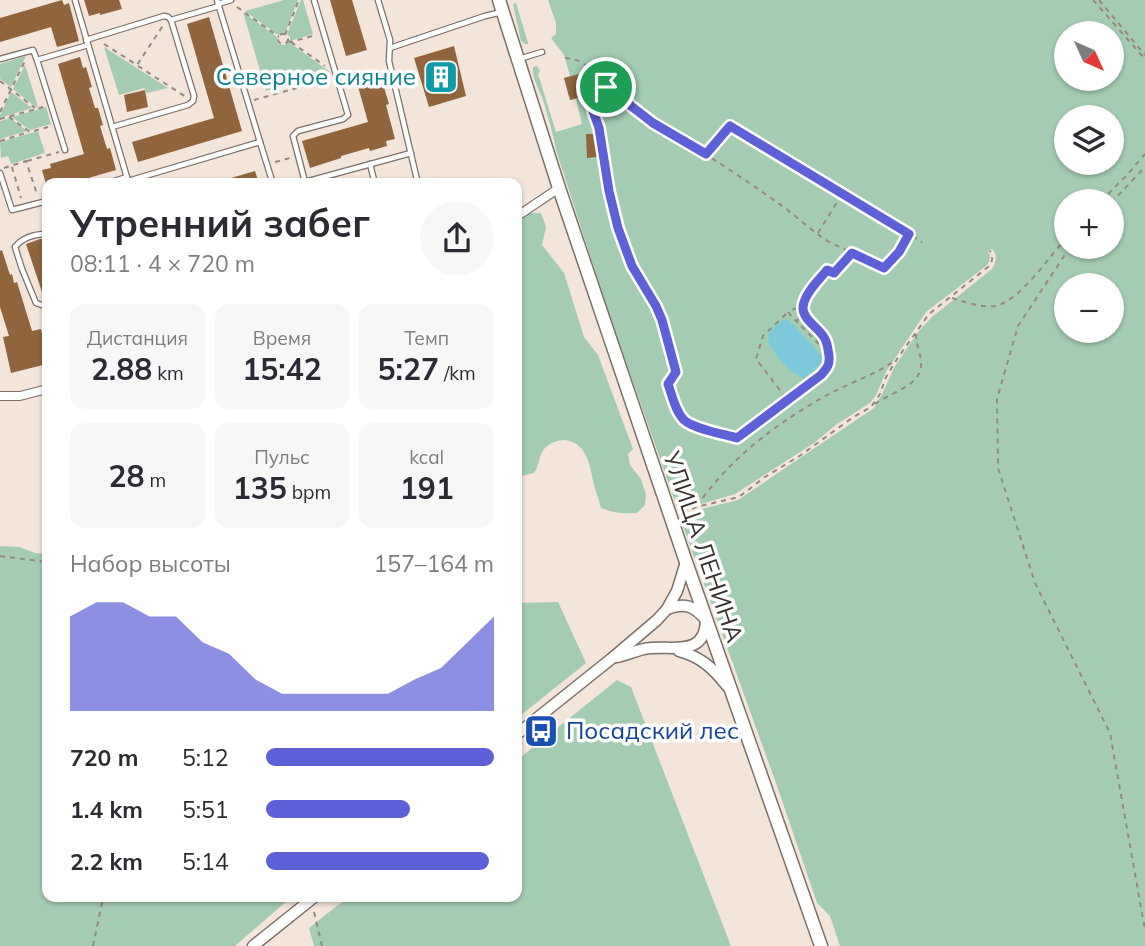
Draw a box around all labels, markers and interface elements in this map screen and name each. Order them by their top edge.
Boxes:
north arrow [1054,21,1124,91]
map controls [1054,21,1124,343]
pin [576,57,636,117]
building icon: Северное сияние [422,58,460,96]
place label: Северное сияние [216,61,416,91]
icon: arrive [587,68,625,106]
button: layers [1054,105,1124,175]
button: + [1054,189,1124,259]
text: Утренний забег [70,199,370,247]
button: share [420,201,494,275]
text: 08:11 · 4 × 720 m [70,249,255,278]
button: − [1054,273,1124,343]
text: Дистанция [87,326,188,350]
text: Время [253,326,311,350]
text: Темп [404,326,449,350]
text: 2.88 [91,350,152,388]
text: 15:42 [242,350,322,388]
text: 5:27 [378,350,439,388]
text: km [152,361,184,385]
text: /km [439,361,476,385]
text: Пульс [254,445,310,469]
text: kcal [409,445,444,469]
street label: УЛИЦА ЛЕНИНА [657,446,751,646]
text: 28 [109,457,145,495]
text: m [145,468,166,492]
text: 135 [233,469,287,507]
text: 191 [400,469,454,507]
text: bpm [287,480,331,504]
text: Набор высоты [70,549,231,578]
text: 157–164 m [373,549,494,578]
bus stop icon: Посадский лес [522,712,560,750]
place label: Посадский лес [566,715,739,745]
text: 720 m [70,743,138,772]
text: 5:12 [182,743,229,772]
text: 1.4 km [70,795,143,824]
text: 5:51 [182,795,229,824]
text: 2.2 km [70,847,143,876]
text: 5:14 [182,847,229,876]

